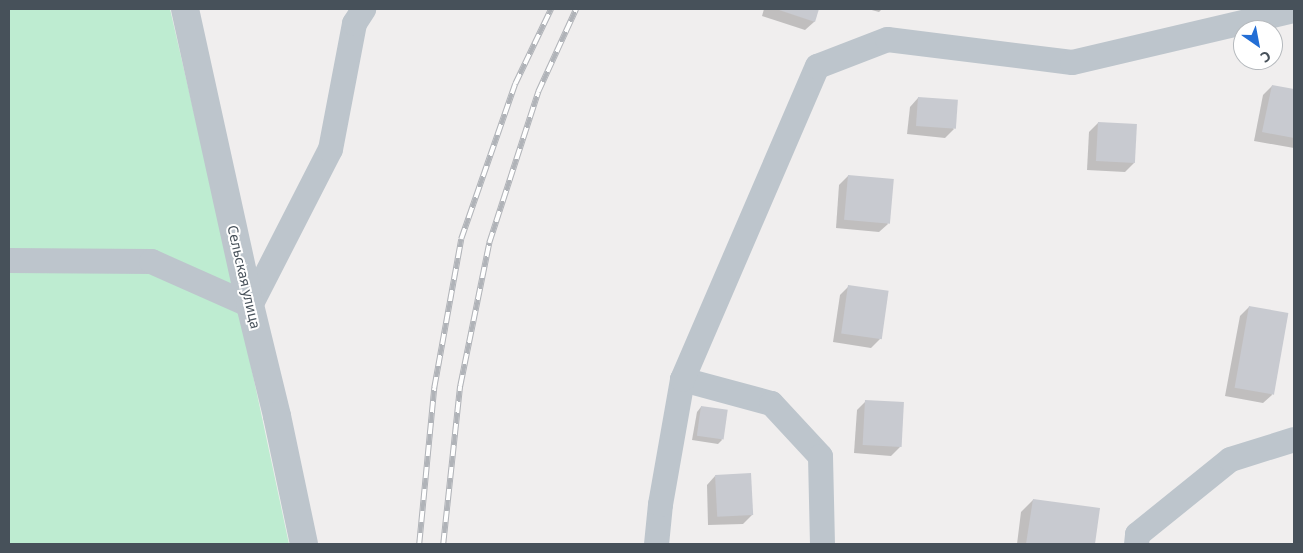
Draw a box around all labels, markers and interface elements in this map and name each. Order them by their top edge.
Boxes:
north arrow [1233,20,1283,70]
text: С [1257,47,1275,68]
street label: Сельская улица [224,224,264,330]

